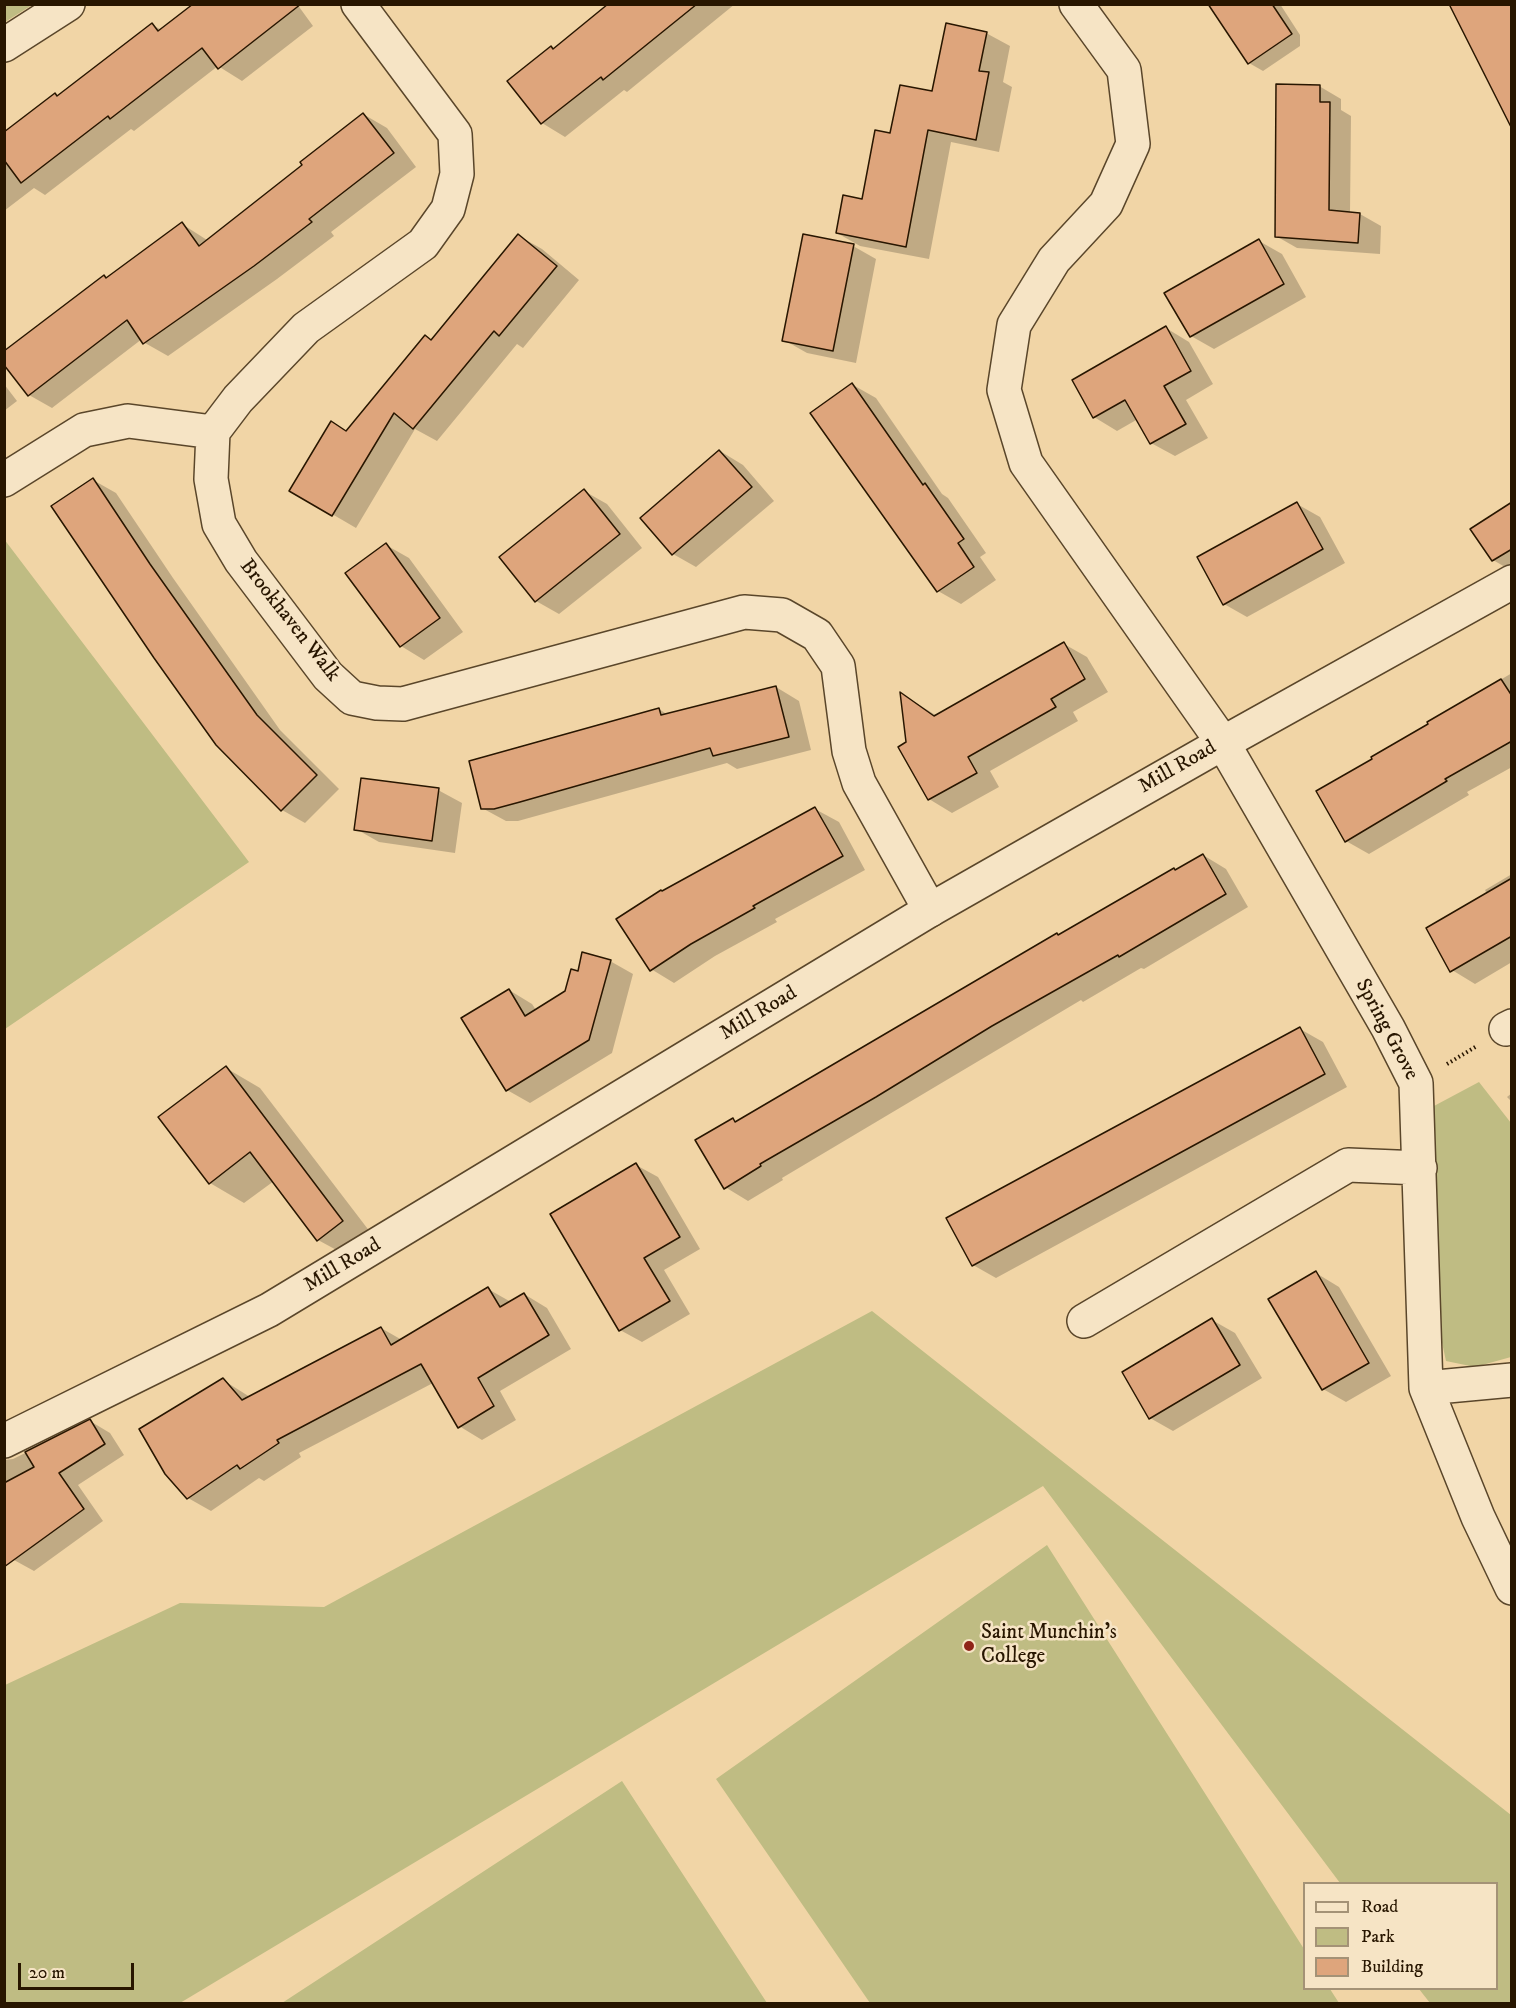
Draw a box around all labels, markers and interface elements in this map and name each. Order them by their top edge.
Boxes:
street label: Brookhaven Walk [233,555,345,687]
street label: Mill Road [1135,736,1221,800]
street label: Spring Grove [1349,975,1423,1085]
street label: Mill Road [716,981,802,1047]
street label: Mill Road [300,1233,386,1299]
place label: Saint Munchin's College [981,1621,1117,1671]
marker: Saint Munchin's College [962,1639,976,1653]
legend [1303,1882,1498,1990]
text: Road [1361,1896,1398,1918]
text: Park [1361,1926,1395,1948]
scale bar [21,1951,136,1989]
text: Building [1361,1956,1423,1978]
text: 20 m [29,1962,65,1984]

